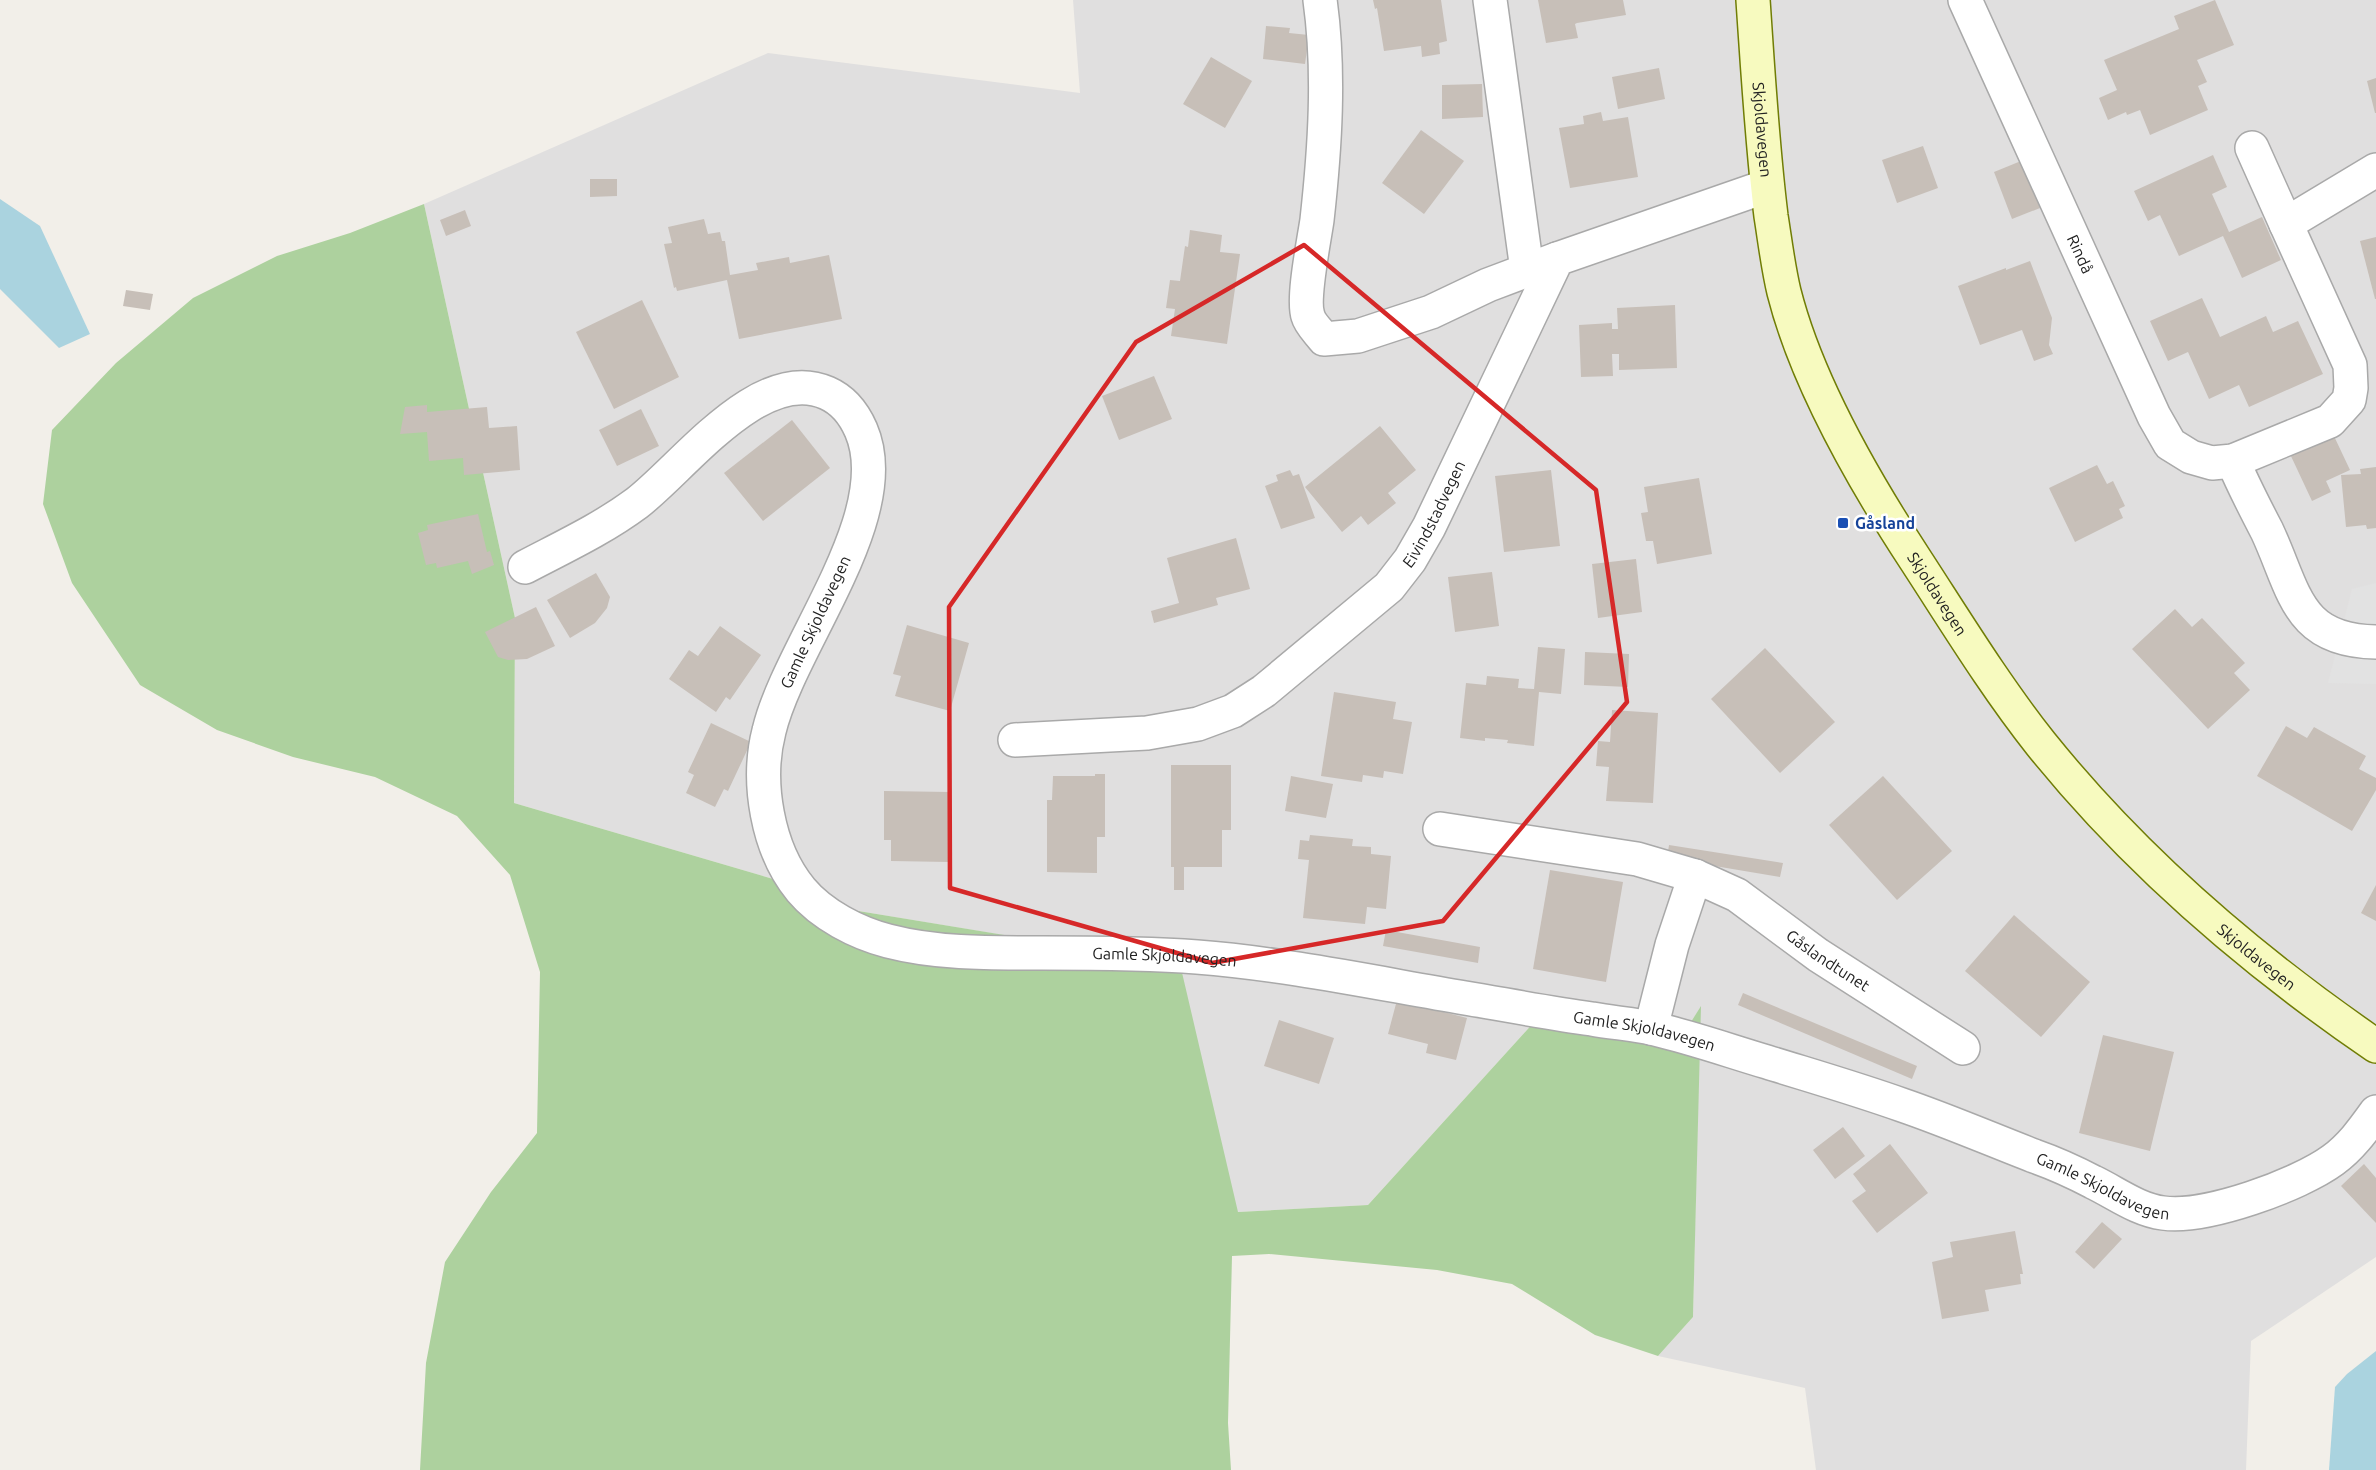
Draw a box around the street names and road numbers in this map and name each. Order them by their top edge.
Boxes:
street label: Skjoldavegen [1750,81,1776,178]
street label: Rindå [2064,232,2097,276]
street label: Eivindstadvegen [1399,457,1468,571]
street label: Skjoldavegen [1904,549,1971,639]
street label: Gamle Skjoldavegen [776,553,854,691]
street label: Skjoldavegen [2214,920,2299,994]
street label: Gåslandtunet [1783,926,1874,995]
street label: Gamle Skjoldavegen [1092,944,1238,970]
street label: Gamle Skjoldavegen [1572,1007,1718,1054]
street label: Gamle Skjoldavegen [2034,1149,2171,1223]

